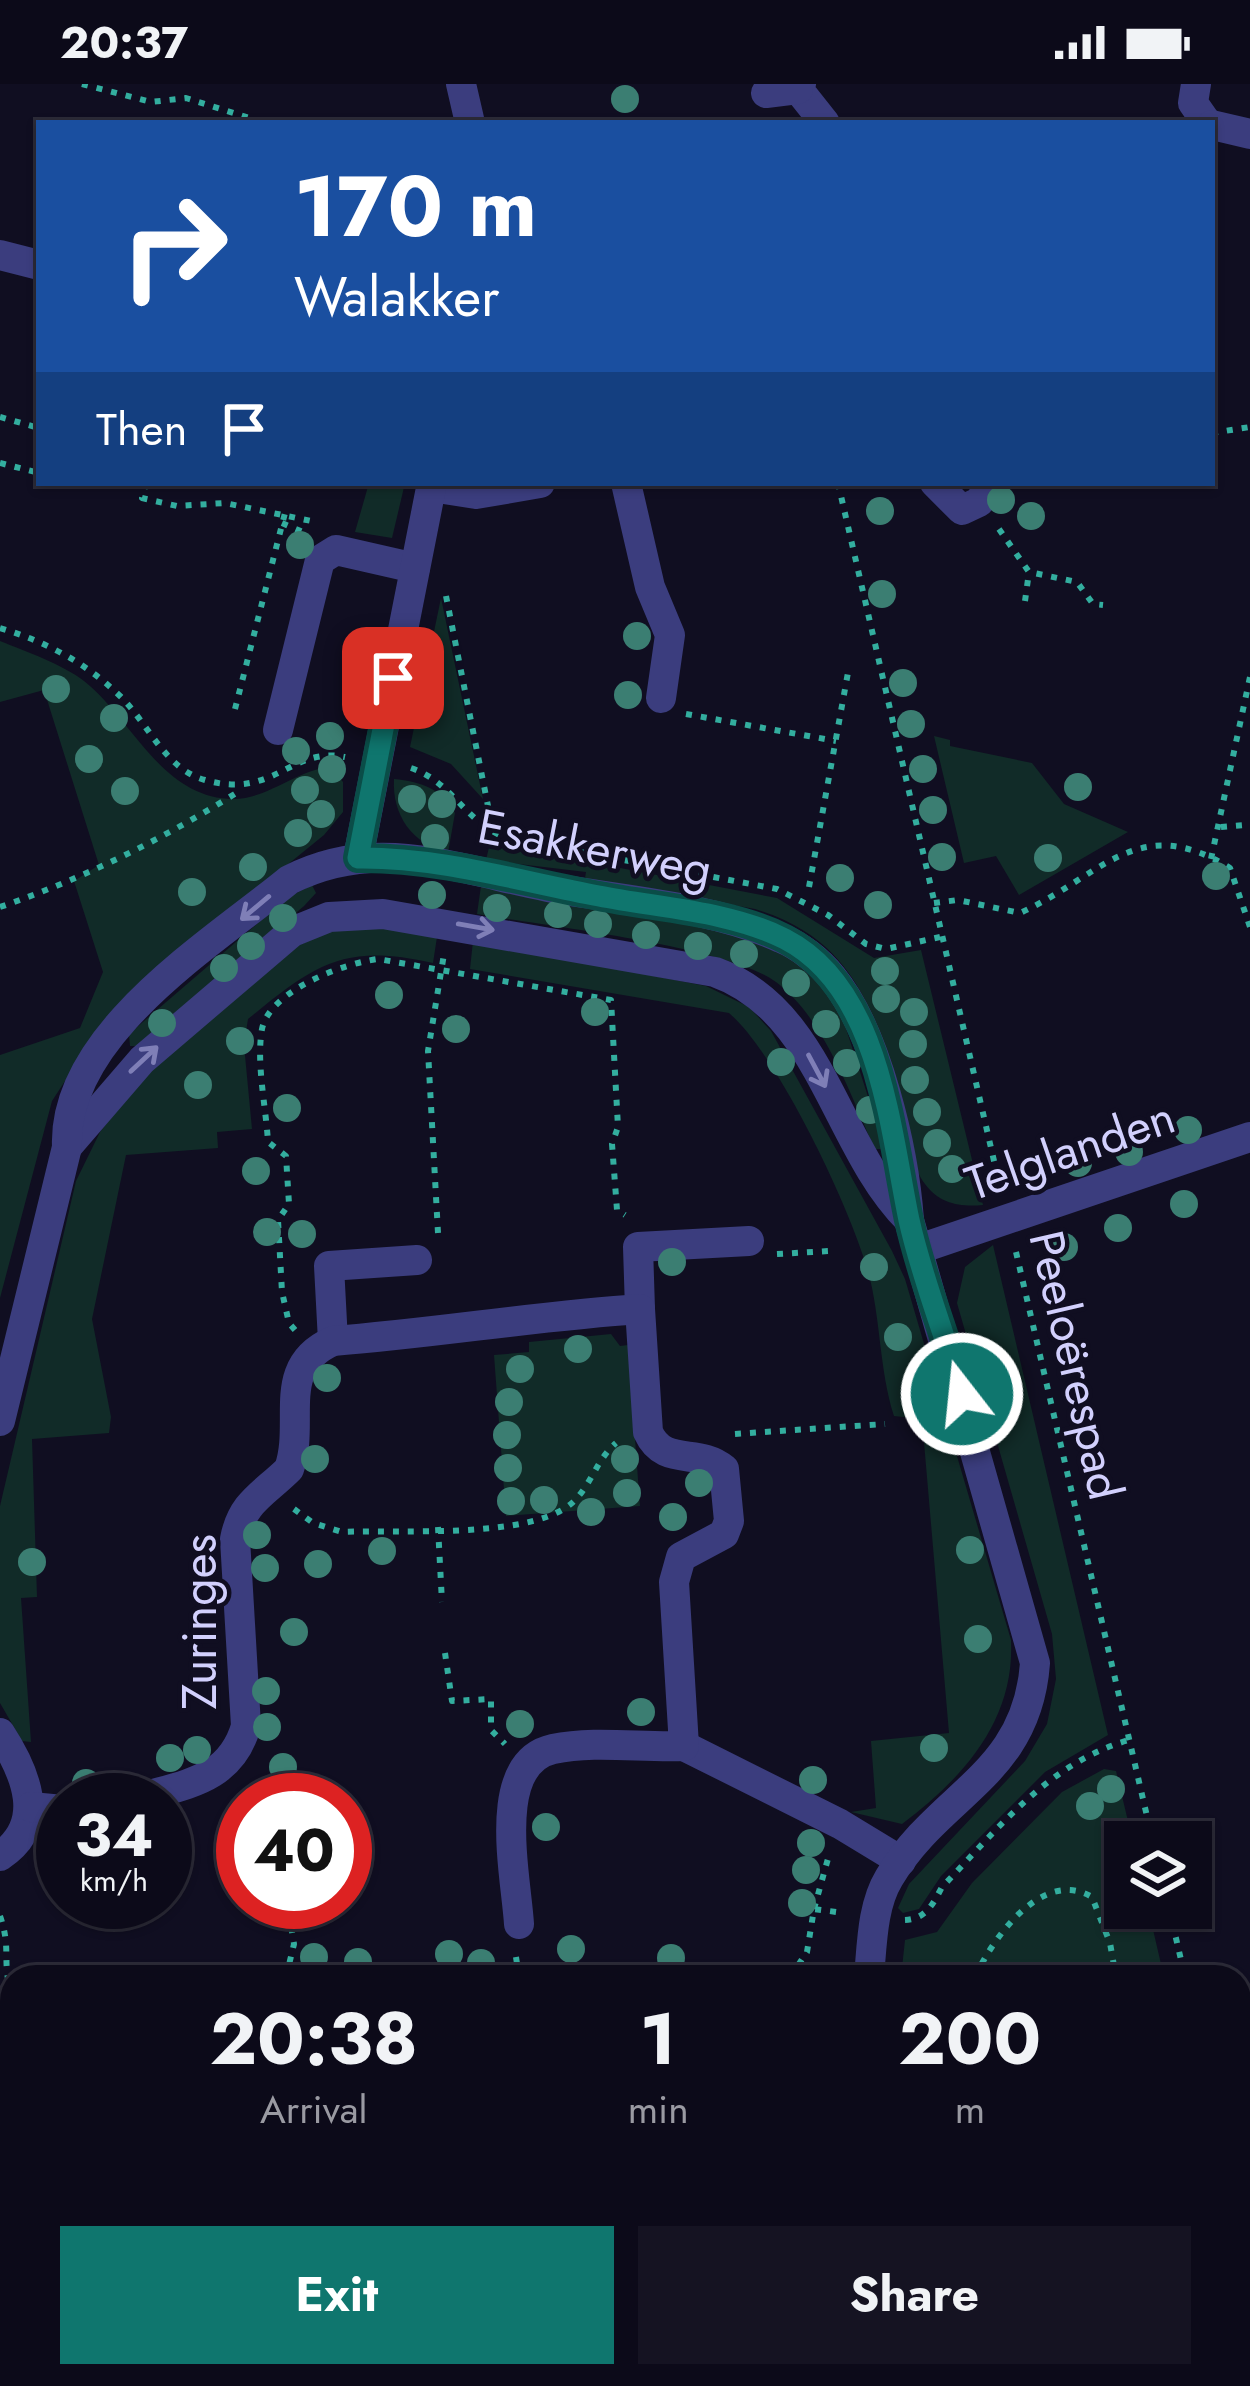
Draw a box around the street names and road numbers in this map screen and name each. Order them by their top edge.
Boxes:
street label: Esakkerweg [472,792,718,904]
street label: Telglanden [956,1082,1184,1218]
street label: Peeloërespad [1012,1224,1140,1506]
street label: Zuringes [165,1534,234,1710]

